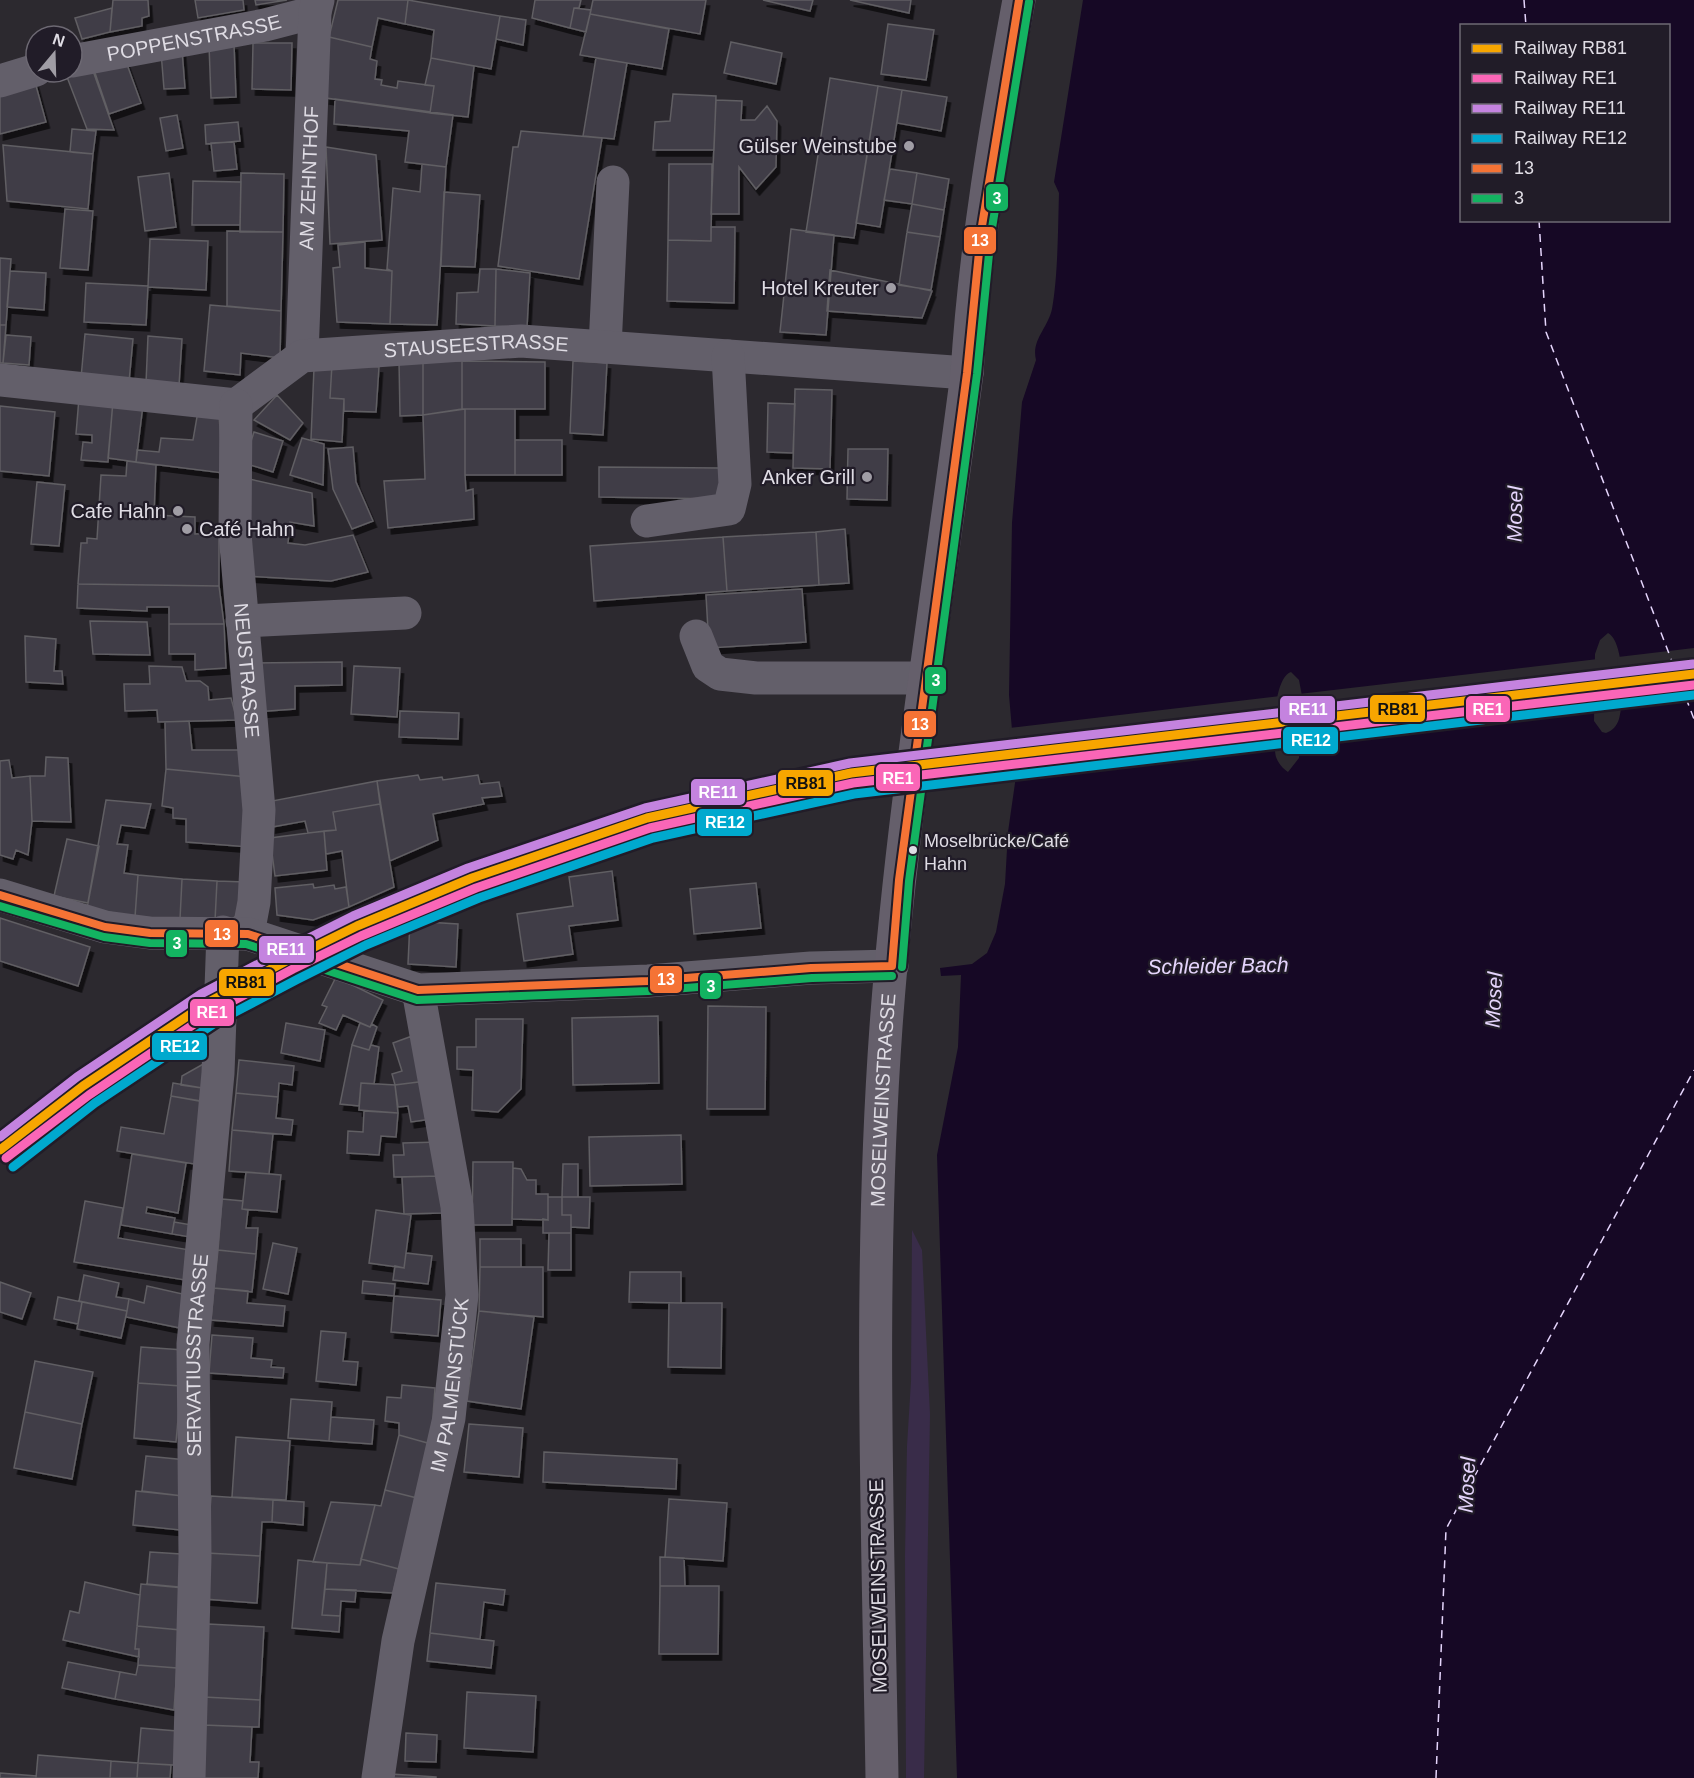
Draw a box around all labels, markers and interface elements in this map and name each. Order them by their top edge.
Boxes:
street label: POPPENSTRASSE [105,10,283,65]
north arrow [24,24,84,84]
legend [1460,24,1670,222]
text: N [50,30,67,50]
text: Railway RB81 [1514,38,1627,58]
text: Railway RE1 [1514,68,1617,88]
text: Railway RE11 [1514,98,1626,118]
street label: AM ZEHNTHOF [295,106,322,251]
text: Railway RE12 [1514,128,1627,148]
place label: Gülser Weinstube [738,135,897,157]
marker: Gülser Weinstube [902,139,916,153]
text: 13 [1514,158,1534,178]
line badge: 3 [985,183,1009,212]
text: 3 [1514,188,1524,208]
text: 3 [993,190,1002,207]
line badge: 13 [963,226,997,255]
text: 13 [971,232,989,249]
place label: Hotel Kreuter [761,277,879,299]
marker: Hotel Kreuter [884,281,898,295]
street label: STAUSEESTRASSE [383,330,569,361]
place label: Anker Grill [762,466,855,488]
marker: Anker Grill [860,470,874,484]
water label: Mosel [1503,484,1527,542]
place label: Cafe Hahn [70,500,166,522]
marker: Cafe Hahn [171,504,185,518]
place label: Café Hahn [199,518,295,540]
marker: Café Hahn [180,522,194,536]
street label: NEUSTRASSE [230,602,264,739]
line badge: 3 [924,666,947,695]
text: 3 [932,672,941,689]
line badge: RB81 [1369,694,1426,723]
line badge: RE11 [1279,695,1336,724]
line badge: RE1 [1465,695,1511,723]
text: RE11 [1288,701,1328,718]
text: RB81 [1378,701,1419,718]
text: RE1 [1472,701,1504,718]
line badge: 13 [903,710,937,738]
text: 13 [911,716,929,733]
line badge: RE12 [1282,726,1339,755]
text: RE12 [1291,732,1331,749]
line badge: RE1 [875,763,921,792]
line badge: RB81 [777,769,834,797]
text: RE1 [882,770,914,787]
text: RB81 [786,775,827,792]
line badge: RE11 [690,778,746,806]
text: RE11 [698,784,738,801]
line badge: RE12 [696,808,753,837]
text: RE12 [705,814,745,831]
place label: Moselbrücke/Café Hahn [924,831,1069,874]
marker: Moselbrücke/Café Hahn [907,844,919,856]
line badge: 13 [204,919,239,948]
text: 13 [213,926,231,943]
line badge: 3 [165,929,188,958]
text: 3 [173,935,182,952]
line badge: RE11 [258,935,315,964]
text: RE11 [266,941,306,958]
water label: Schleider Bach [1147,953,1289,978]
line badge: 13 [649,965,683,994]
line badge: RB81 [218,968,275,997]
water label: Mosel [1481,970,1507,1029]
text: 13 [657,971,675,988]
line badge: 3 [699,972,722,1000]
text: RB81 [226,974,267,991]
text: 3 [707,978,716,995]
street label: MOSELWEINSTRASSE [866,992,900,1207]
line badge: RE1 [189,998,235,1027]
text: RE1 [196,1004,228,1021]
line badge: RE12 [151,1032,208,1061]
text: RE12 [160,1038,200,1055]
street label: SERVATIUSSTRASSE [182,1253,212,1457]
street label: IM PALMENSTÜCK [426,1296,473,1474]
water label: Mosel [1454,1455,1480,1514]
street label: MOSELWEINSTRASSE [865,1479,891,1693]

